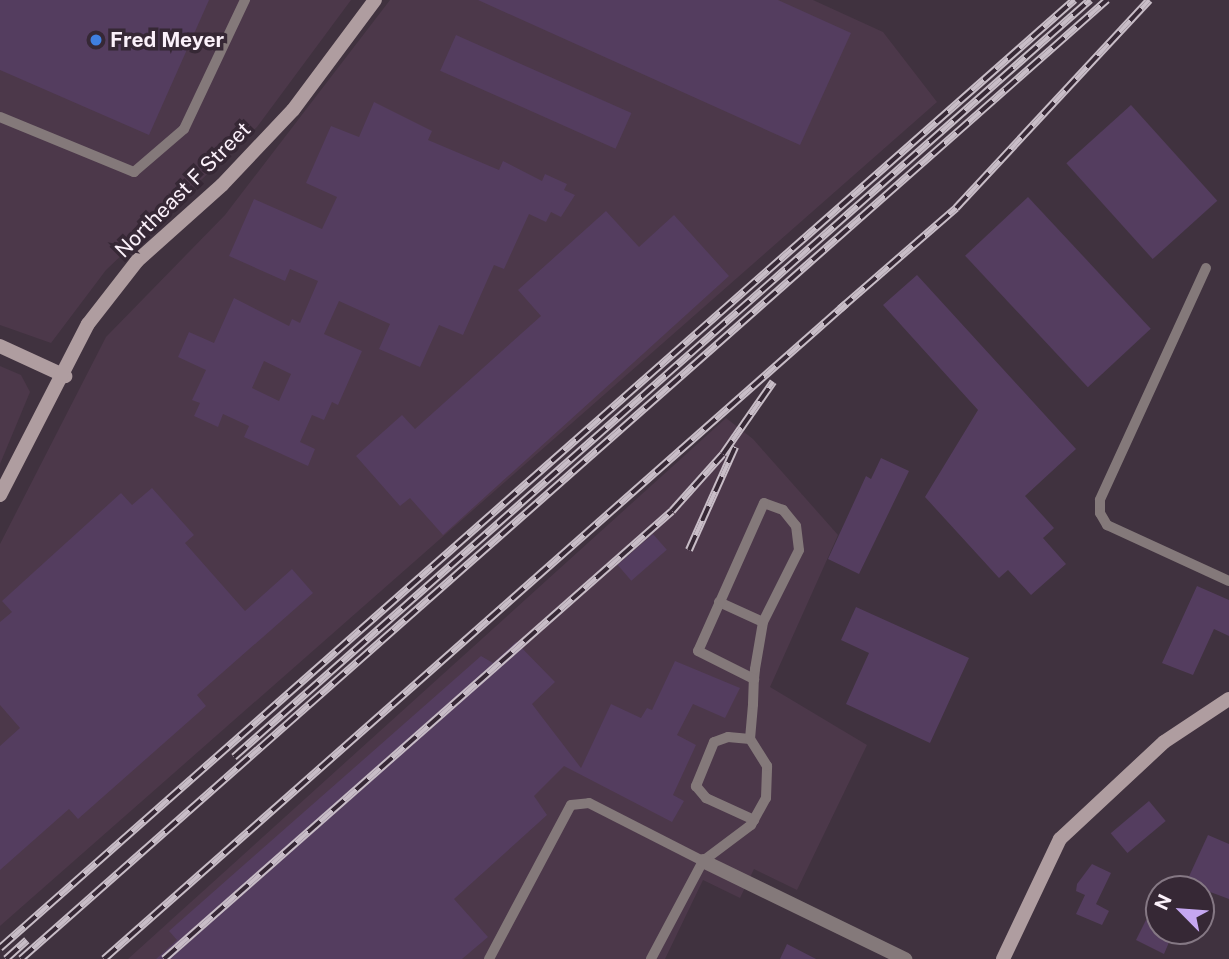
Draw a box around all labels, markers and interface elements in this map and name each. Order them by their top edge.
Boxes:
place label: Fred Meyer [110,27,224,53]
marker: Fred Meyer [88,32,104,48]
street label: Northeast F Street [110,117,256,263]
north arrow [1145,875,1215,945]
text: N [1150,891,1176,913]

